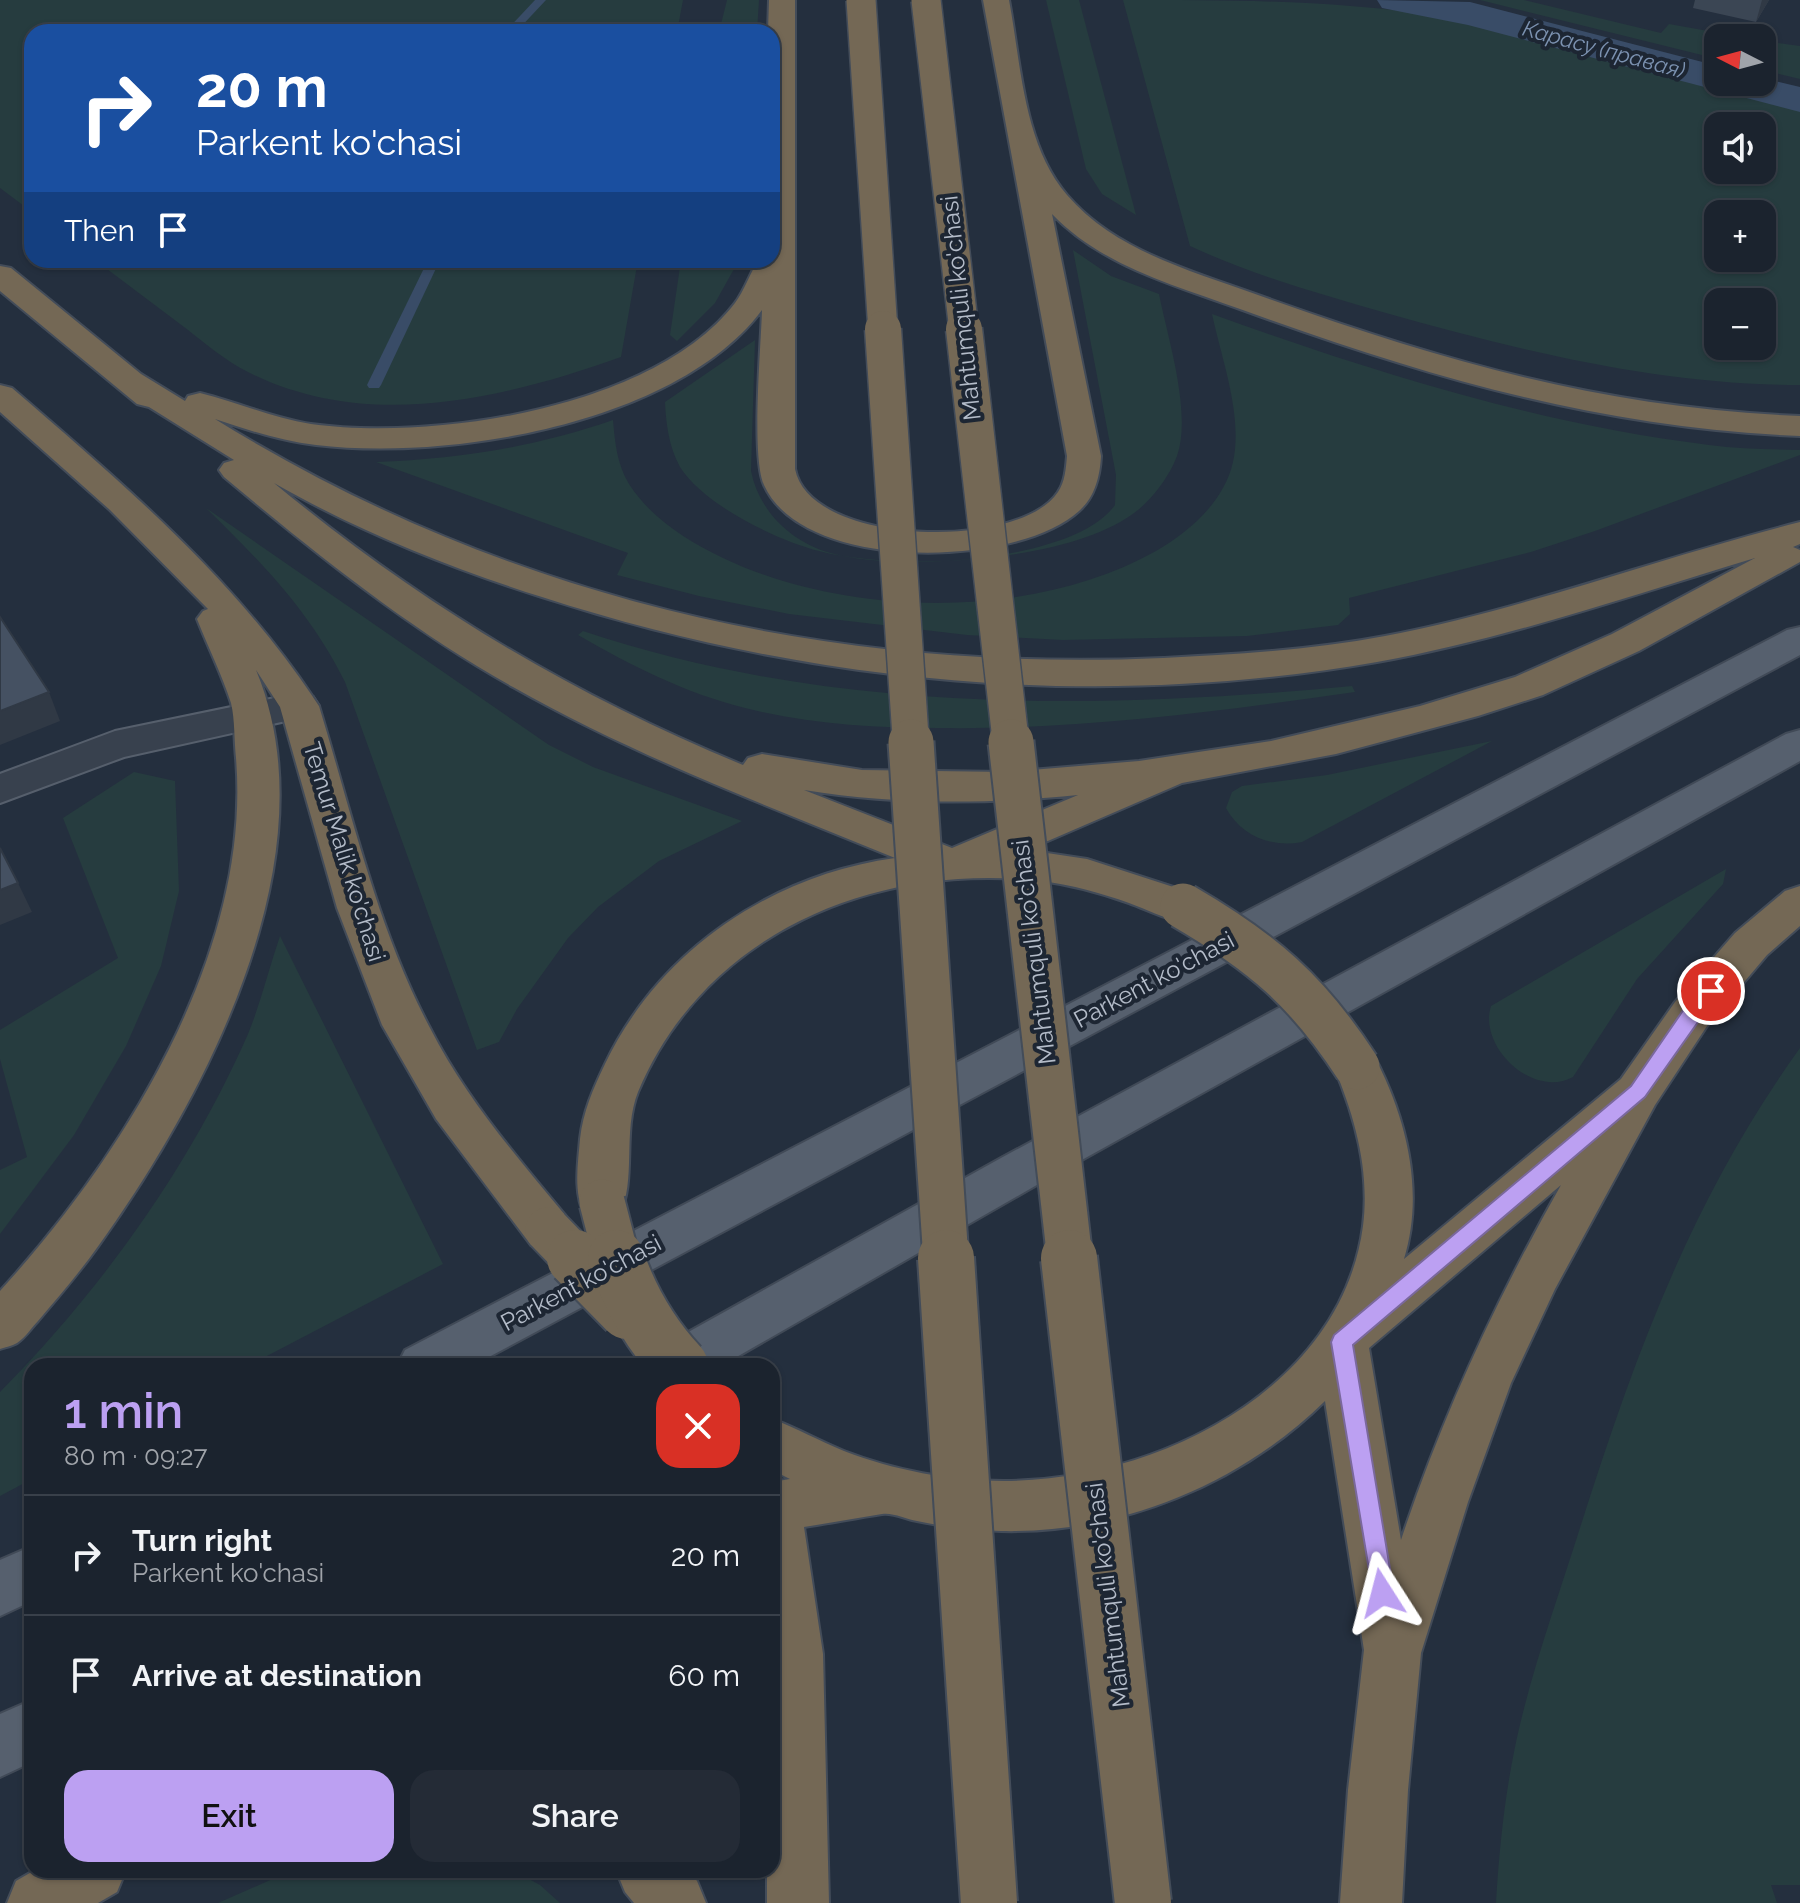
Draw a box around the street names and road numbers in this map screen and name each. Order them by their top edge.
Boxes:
street label: Mahtumquli ko'chasi [934,194,987,422]
street label: Temur Malik ko'chasi [297,739,392,965]
street label: Mahtumquli ko'chasi [1005,838,1062,1066]
street label: Parkent ko'chasi [1069,925,1239,1034]
street label: Parkent ko'chasi [496,1228,666,1337]
street label: Mahtumquli ko'chasi [1079,1481,1136,1709]

